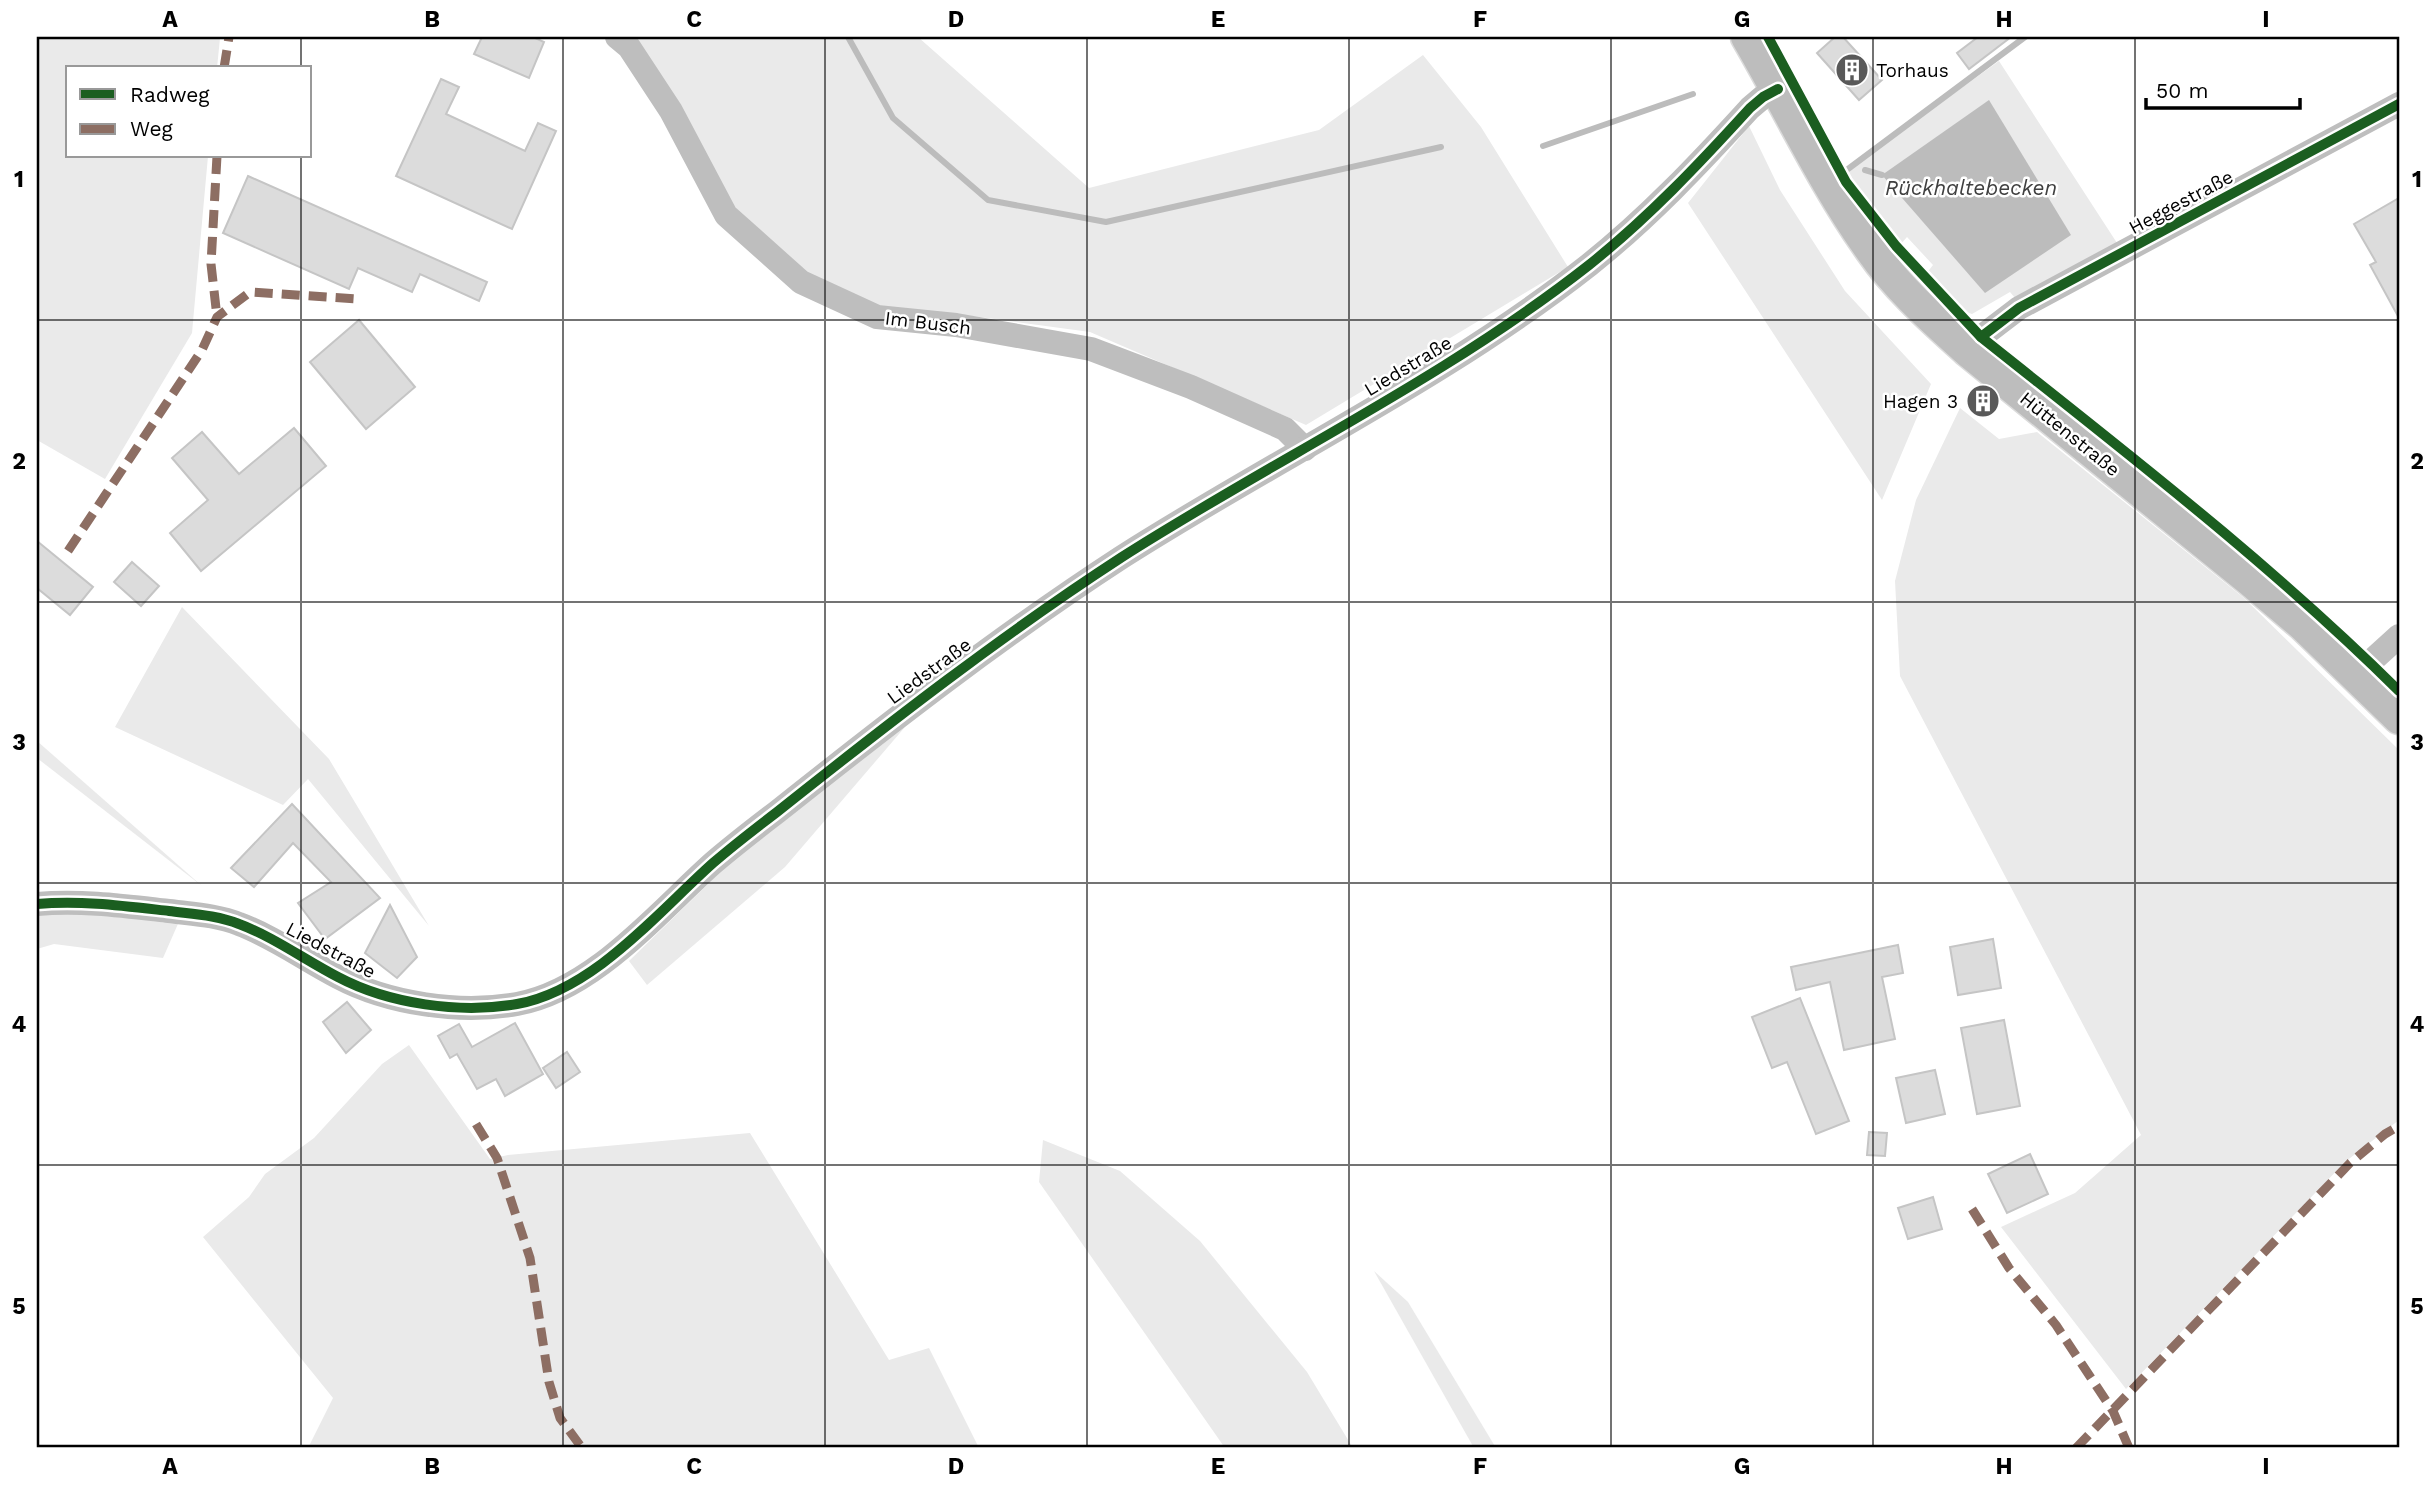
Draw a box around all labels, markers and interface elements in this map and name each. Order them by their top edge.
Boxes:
text: A [162,6,178,33]
text: B [424,6,440,33]
text: C [686,6,702,33]
text: D [948,6,964,33]
text: E [1211,6,1225,33]
text: F [1473,6,1487,33]
text: G [1734,6,1750,33]
text: H [1995,6,2013,33]
text: I [2262,6,2270,33]
building icon: Torhaus [1833,51,1871,89]
place label: Torhaus [1876,59,1949,82]
legend [66,66,312,158]
scale bar [2146,66,2300,110]
text: 50 m [2156,78,2208,103]
text: Radweg [130,82,210,107]
text: Weg [130,116,174,141]
street label: Heggestraße [2125,165,2237,239]
text: 1 [14,166,24,193]
text: 1 [2412,166,2422,193]
water label: Rückhaltebecken [1885,175,2057,200]
street label: Im Busch [884,306,972,340]
street label: Liedstraße [1360,331,1456,401]
building icon: Hagen 3 [1964,382,2002,420]
street label: Hüttenstraße [2015,387,2125,481]
place label: Hagen 3 [1883,390,1958,413]
text: 2 [12,448,26,475]
text: 2 [2410,448,2424,475]
street label: Liedstraße [883,633,975,709]
text: 3 [12,729,26,756]
text: 3 [2410,729,2424,756]
street label: Liedstraße [282,917,380,983]
text: 4 [12,1011,27,1038]
text: 4 [2410,1011,2425,1038]
text: 5 [12,1293,26,1320]
text: 5 [2410,1293,2424,1320]
text: A [162,1453,178,1480]
text: B [424,1453,440,1480]
text: C [686,1453,702,1480]
text: D [948,1453,964,1480]
text: E [1211,1453,1225,1480]
text: F [1473,1453,1487,1480]
text: G [1734,1453,1750,1480]
text: H [1995,1453,2013,1480]
text: I [2262,1453,2270,1480]

